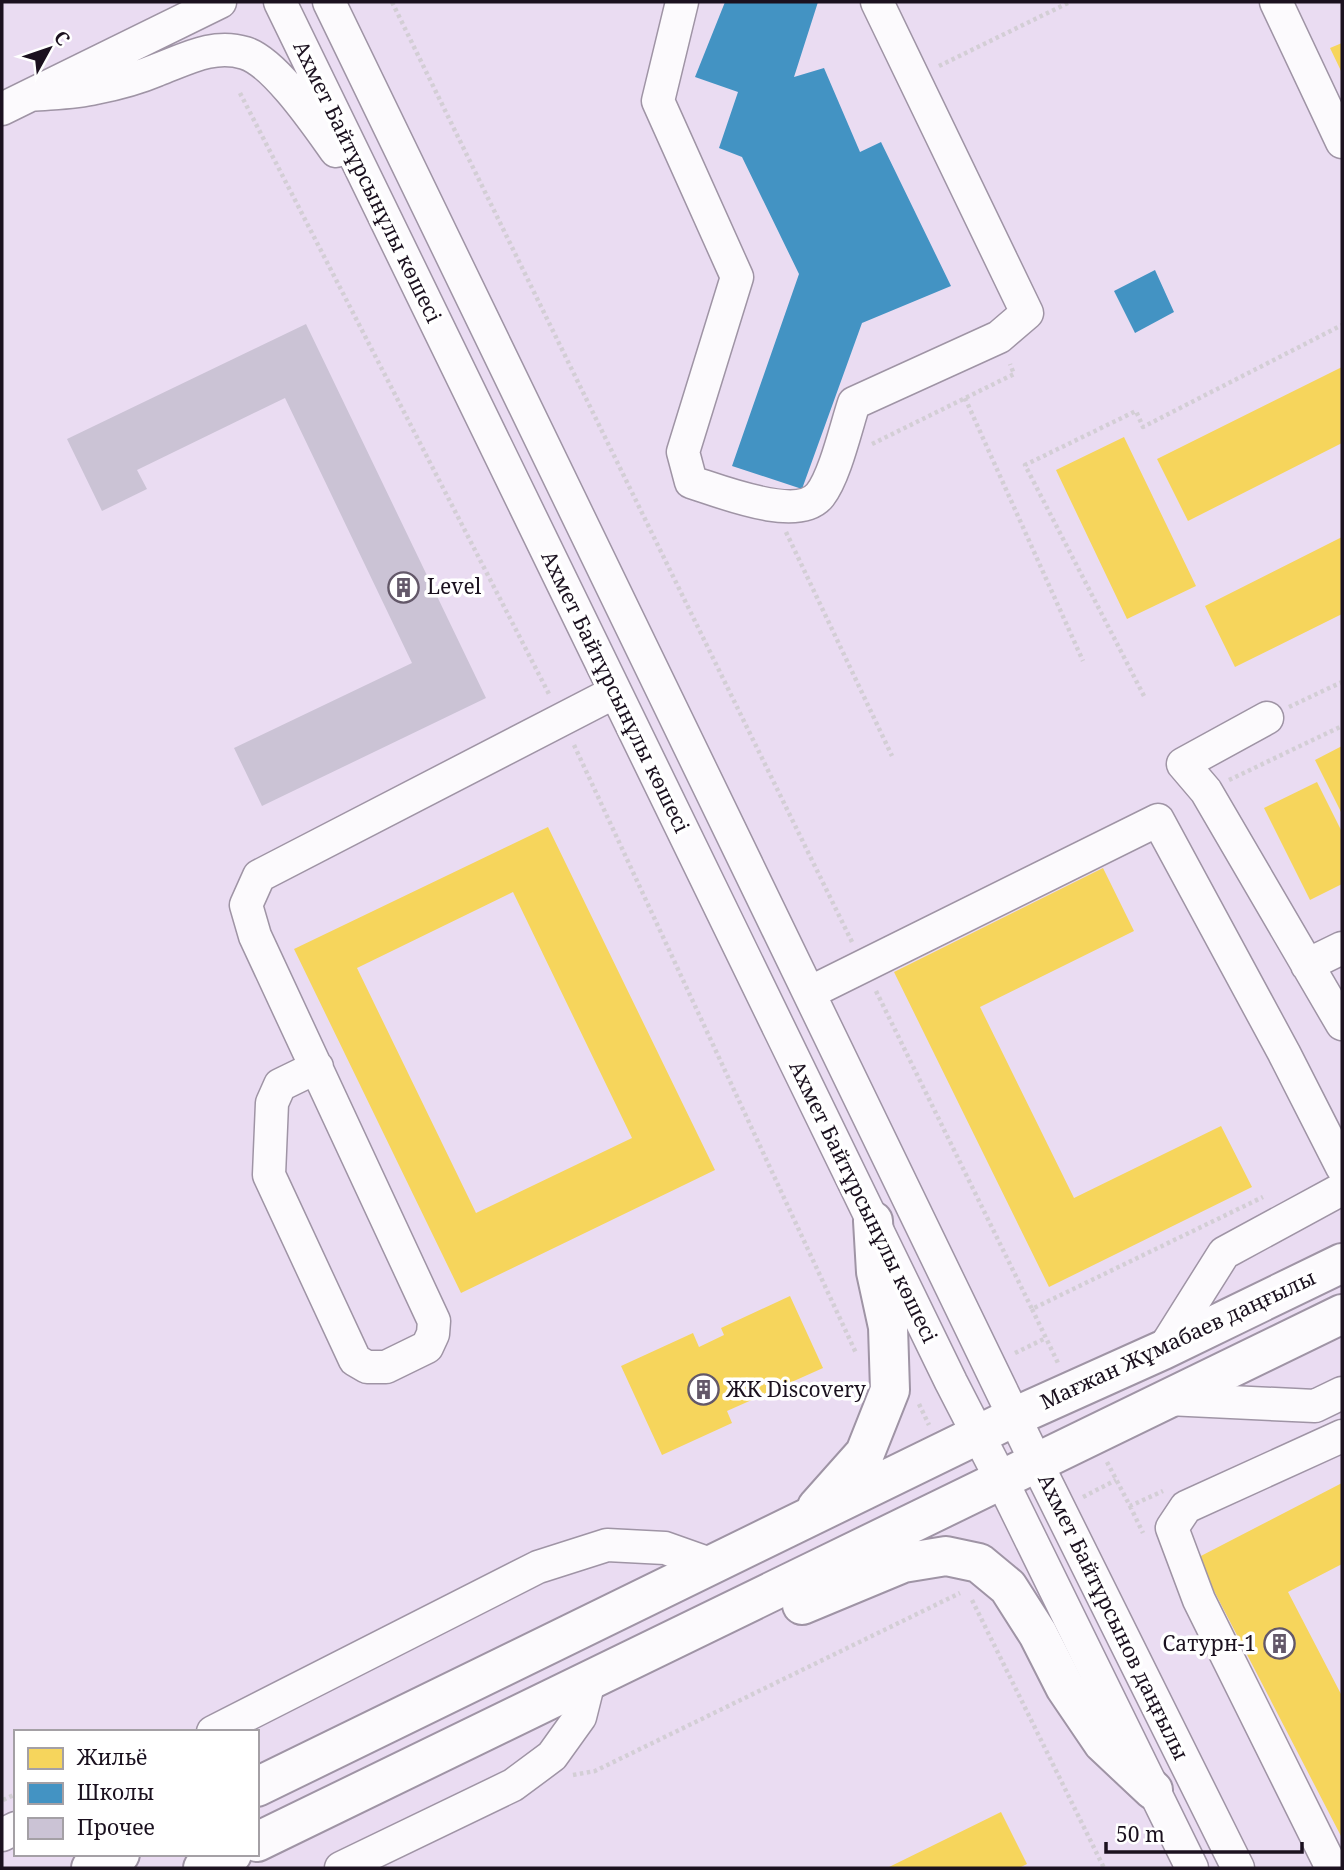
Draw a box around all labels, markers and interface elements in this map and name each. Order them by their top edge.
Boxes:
north arrow [14,14,84,84]
text: С [48,25,76,51]
street label: Ахмет Байтұрсынұлы көшесі [287,36,449,327]
street label: Ахмет Байтұрсынұлы көшесі [535,546,697,837]
building icon: Level [387,570,421,604]
place label: Level [427,572,482,600]
street label: Ахмет Байтұрсынұлы көшесі [783,1056,945,1347]
street label: Мағжан Жұмабаев даңғылы [1035,1263,1320,1415]
building icon: ЖК Discovery [686,1373,720,1407]
place label: ЖК Discovery [725,1375,866,1403]
street label: Ахмет Байтұрсынов даңғылы [1032,1469,1196,1764]
building icon: Сатурн-1 [1262,1627,1296,1661]
place label: Сатурн-1 [1162,1629,1256,1657]
legend [14,1730,259,1856]
text: Жильё [76,1743,147,1771]
text: Школы [77,1778,154,1806]
scale bar [1106,1811,1302,1855]
text: Прочее [77,1813,155,1841]
text: 50 m [1116,1820,1165,1848]

